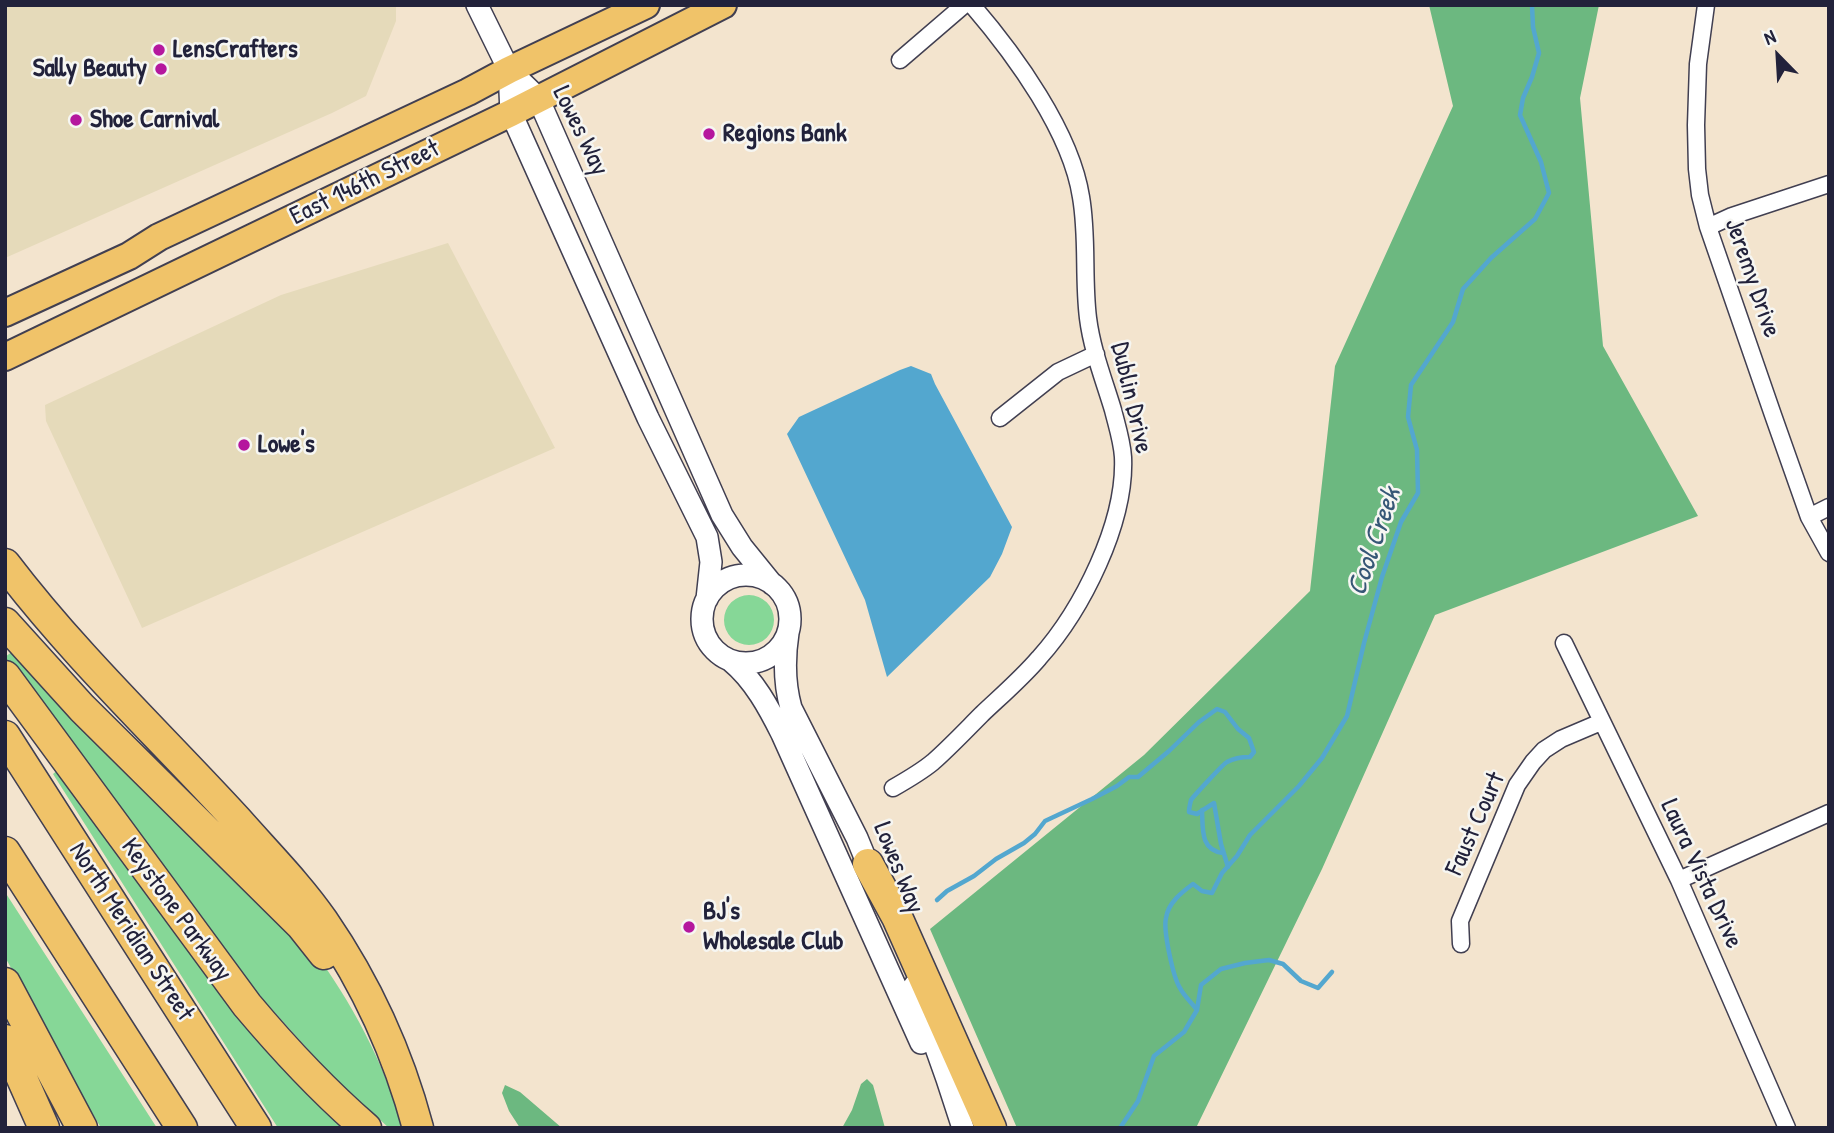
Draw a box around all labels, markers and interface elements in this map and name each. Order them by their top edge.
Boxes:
north arrow [1743,21,1813,91]
text: N [1760,23,1779,51]
place label: LensCrafters [173,34,298,66]
marker: LensCrafters [151,42,167,58]
place label: Sally Beauty [33,53,147,85]
marker: Sally Beauty [153,61,169,77]
street label: Lowes Way [545,81,615,181]
place label: Shoe Carnival [90,104,219,136]
marker: Shoe Carnival [68,112,84,128]
place label: Regions Bank [723,118,847,150]
marker: Regions Bank [701,126,717,142]
street label: East 146th Street [285,133,445,233]
street label: Jeremy Drive [1717,214,1787,342]
street label: Dublin Drive [1103,340,1159,456]
place label: Lowe's [258,429,315,461]
marker: Lowe's [236,437,252,453]
water label: Cool Creek [1341,484,1409,600]
street label: Faust Court [1440,768,1512,880]
street label: Laura Vista Drive [1653,794,1749,954]
street label: Lowes Way [866,818,930,918]
street label: Keystone Parkway [114,832,238,988]
street label: North Meridian Street [62,837,200,1027]
place label: BJ's Wholesale Club [703,896,843,958]
marker: BJ's Wholesale Club [681,919,697,935]

